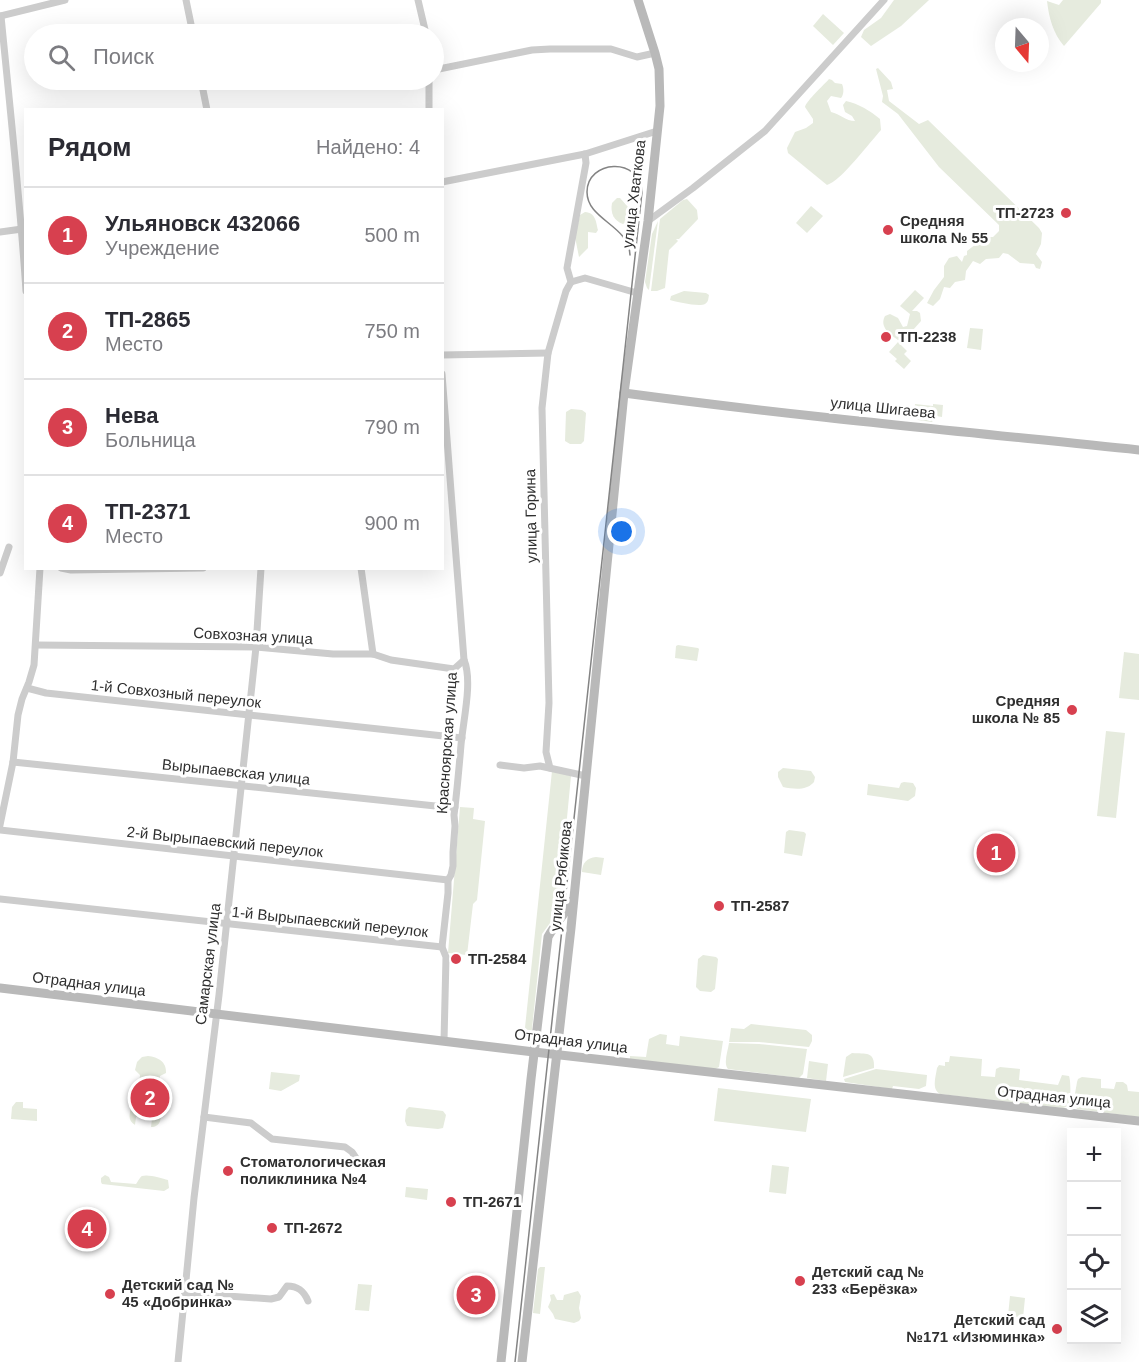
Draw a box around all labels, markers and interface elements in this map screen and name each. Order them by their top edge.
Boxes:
north arrow [995,18,1049,72]
search box [24,24,444,90]
icon: search [45,41,78,74]
text: Поиск [93,44,154,69]
text: Рядом [48,132,131,162]
text: Найдено: 4 [316,136,420,158]
street label: улица Хваткова [618,138,649,249]
place label: ТП-2723 [996,204,1054,221]
marker: ТП-2723 [1059,206,1073,220]
text: Ульяновск 432066 [105,211,300,236]
place label: Средняя школа № 55 [900,212,988,246]
marker: Средняя школа № 55 [881,223,895,237]
text: 1 [62,224,73,246]
text: 500 m [364,224,420,246]
text: Учреждение [105,237,220,259]
text: ТП-2865 [105,307,191,332]
text: 2 [62,320,73,342]
text: 750 m [364,320,420,342]
place label: ТП-2238 [898,328,956,345]
marker: ТП-2238 [879,330,893,344]
text: Место [105,333,163,355]
street label: улица Шигаева [830,394,937,422]
text: Нева [105,403,159,428]
text: 3 [62,416,73,438]
text: 790 m [364,416,420,438]
text: Больница [105,429,196,451]
street label: улица Горина [521,468,540,563]
text: ТП-2371 [105,499,191,524]
text: 4 [62,512,73,534]
text: 900 m [364,512,420,534]
your location [607,517,636,546]
text: Место [105,525,163,547]
street label: Совхозная улица [193,624,314,647]
street label: Красноярская улица [433,671,460,815]
street label: 1-й Совхозный переулок [90,676,262,711]
place label: Средняя школа № 85 [972,692,1060,726]
marker: Средняя школа № 85 [1065,703,1079,717]
street label: Вырыпаевская улица [161,755,312,788]
street label: улица Рябикова [546,819,575,932]
street label: 2-й Вырыпаевский переулок [126,823,325,860]
pin: 1 [976,830,1016,876]
place label: ТП-2587 [731,897,789,914]
marker: ТП-2587 [712,899,726,913]
street label: Самарская улица [192,901,223,1026]
street label: 1-й Вырыпаевский переулок [231,903,430,940]
place label: ТП-2584 [468,950,527,967]
marker: ТП-2584 [449,952,463,966]
street label: Отрадная улица [31,968,147,999]
street label: Отрадная улица [513,1025,629,1056]
pin: 2 [130,1076,170,1120]
street label: Отрадная улица [996,1082,1112,1111]
map controls [1067,1128,1121,1344]
button: + [1067,1128,1121,1182]
place label: Стоматологическая поликлиника №4 [240,1153,386,1187]
marker: Стоматологическая поликлиника №4 [221,1164,235,1178]
button: − [1067,1182,1121,1236]
place label: ТП-2671 [463,1193,521,1210]
marker: ТП-2671 [444,1195,458,1209]
pin: 4 [68,1206,106,1252]
place label: ТП-2672 [284,1219,342,1236]
marker: ТП-2672 [265,1221,279,1235]
button: locate [1067,1236,1121,1290]
place label: Детский сад № 233 «Берёзка» [812,1263,924,1297]
pin: 3 [456,1272,496,1318]
marker: Детский сад № 233 «Берёзка» [793,1274,807,1288]
place label: Детский сад № 45 «Добринка» [122,1276,234,1310]
marker: Детский сад № 45 «Добринка» [103,1287,117,1301]
button: layers [1067,1290,1121,1344]
place label: Детский сад №171 «Изюминка» [906,1311,1045,1345]
marker: Детский сад №171 «Изюминка» [1050,1322,1064,1336]

